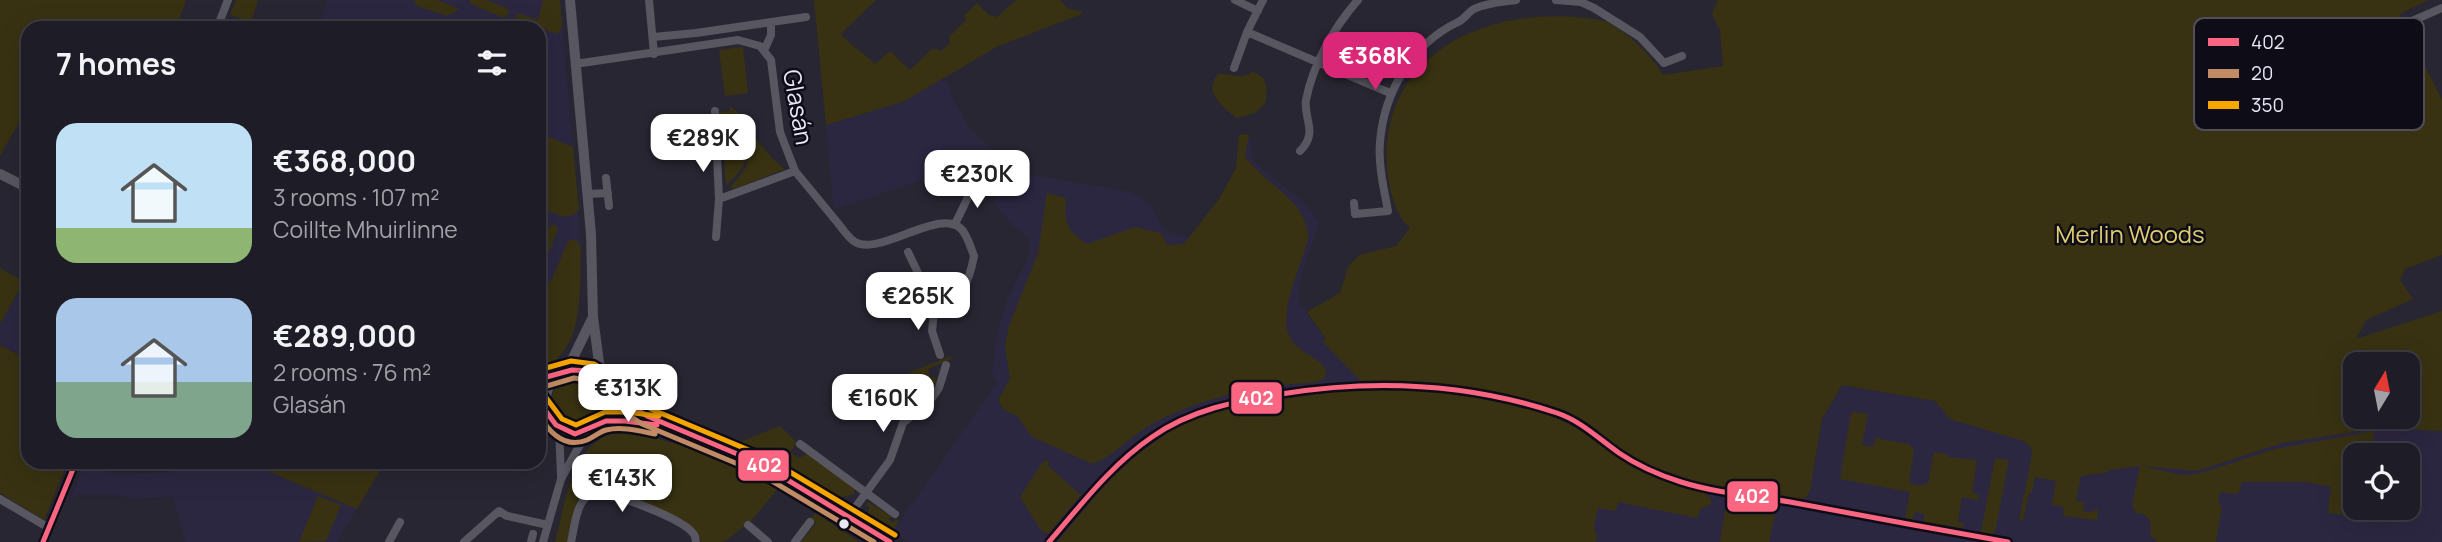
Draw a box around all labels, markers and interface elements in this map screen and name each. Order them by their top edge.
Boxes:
legend [2194,18,2424,130]
text: 402 [2251,29,2285,55]
pin: €368K [1326,32,1424,92]
text: €368K [1339,39,1411,71]
text: 7 homes [56,43,176,84]
icon: filters [473,44,511,82]
text: 20 [2251,60,2273,86]
street label: Glasán [776,67,822,147]
text: 350 [2251,92,2284,118]
pin: €289K [654,114,752,174]
text: €289K [667,121,739,153]
text: €368,000 [273,140,416,181]
pin: €230K [928,150,1026,210]
icon: home [112,151,196,235]
text: €230K [941,157,1013,189]
text: 3 rooms · 107 m² [273,181,439,213]
text: Coillte Mhuirlinne [273,213,458,245]
park label: Merlin Woods [2055,217,2205,250]
pin: €265K [869,272,967,332]
text: €265K [882,279,954,311]
text: €289,000 [273,315,417,356]
icon: home [112,326,196,410]
north arrow [2343,352,2420,429]
map controls [2343,352,2420,520]
text: 2 rooms · 76 m² [273,356,431,388]
pin: €313K [579,364,677,424]
text: €313K [594,371,662,403]
pin: €160K [834,374,932,434]
text: €160K [848,381,918,413]
line badge: 402 [1230,381,1283,415]
text: 402 [1238,385,1274,411]
text: Glasán [273,388,346,420]
button: locate [2343,443,2420,520]
line badge: 402 [737,449,790,482]
text: 402 [746,452,782,478]
pin: €143K [573,454,671,514]
text: €143K [588,461,656,493]
line badge: 402 [1726,480,1779,513]
text: 402 [1734,483,1770,509]
unlabelled marker [837,517,851,531]

